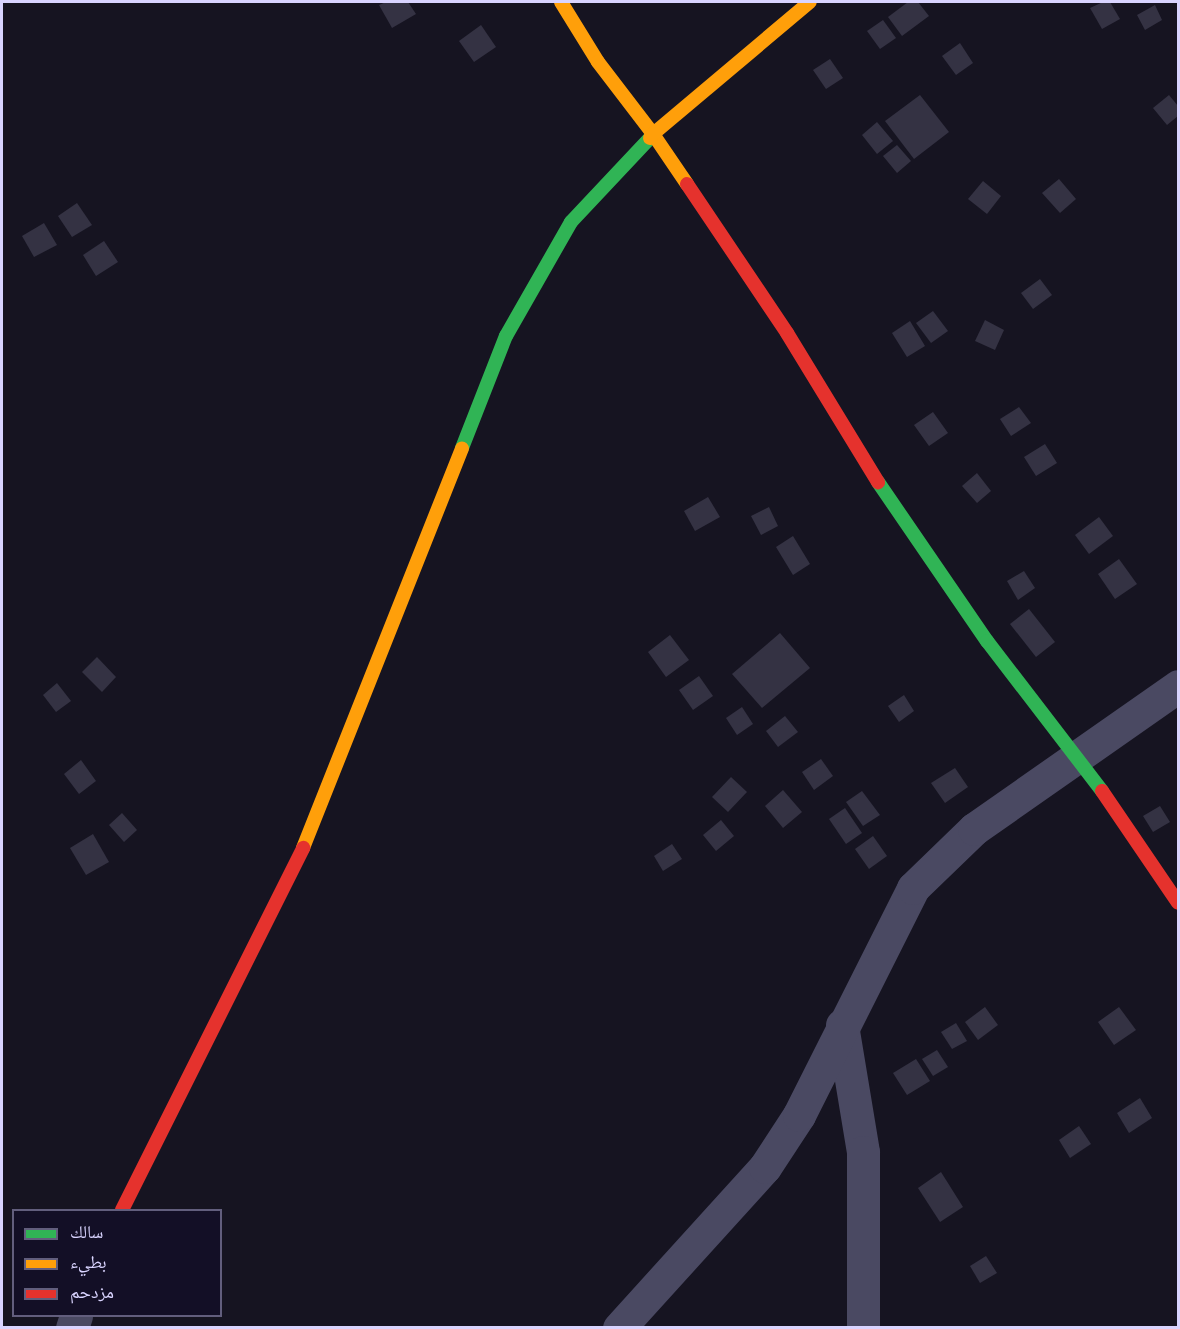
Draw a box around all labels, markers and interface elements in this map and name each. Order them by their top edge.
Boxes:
legend [12,1209,222,1317]
text: سالك [70,1220,103,1243]
text: بطيء [70,1250,107,1273]
text: مزدحم [70,1280,114,1303]

